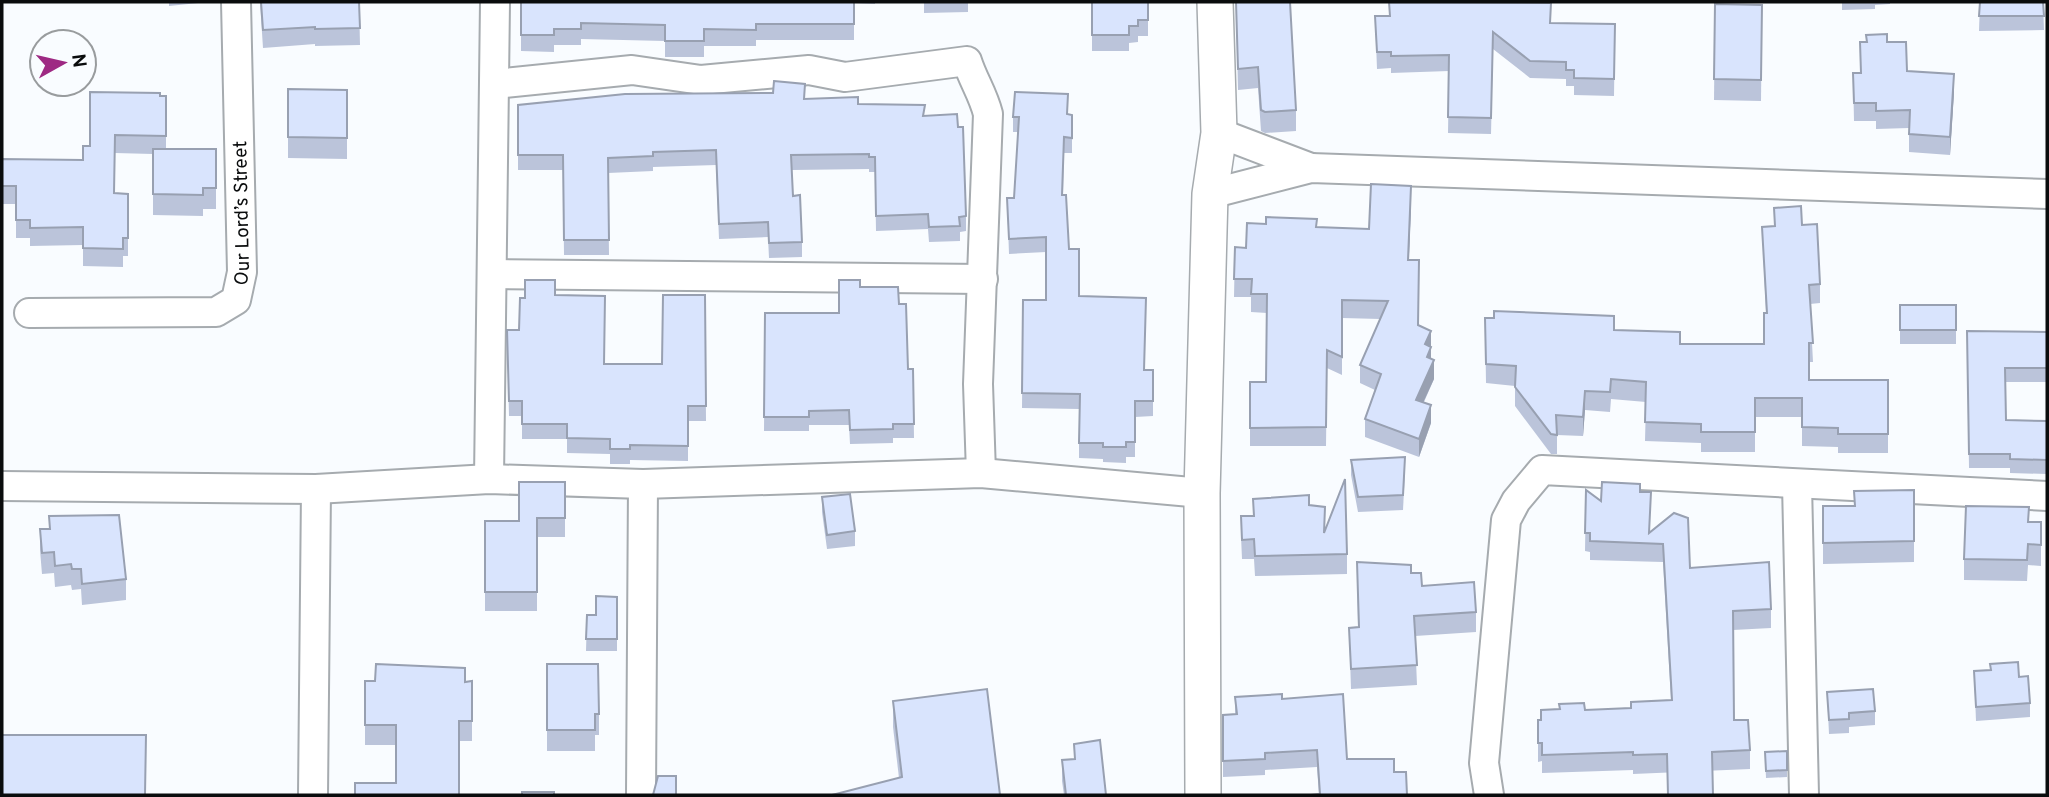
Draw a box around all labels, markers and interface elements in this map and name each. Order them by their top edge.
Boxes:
north arrow [28,28,98,98]
text: N [65,52,91,69]
street label: Our Lord’s Street [229,140,256,288]

